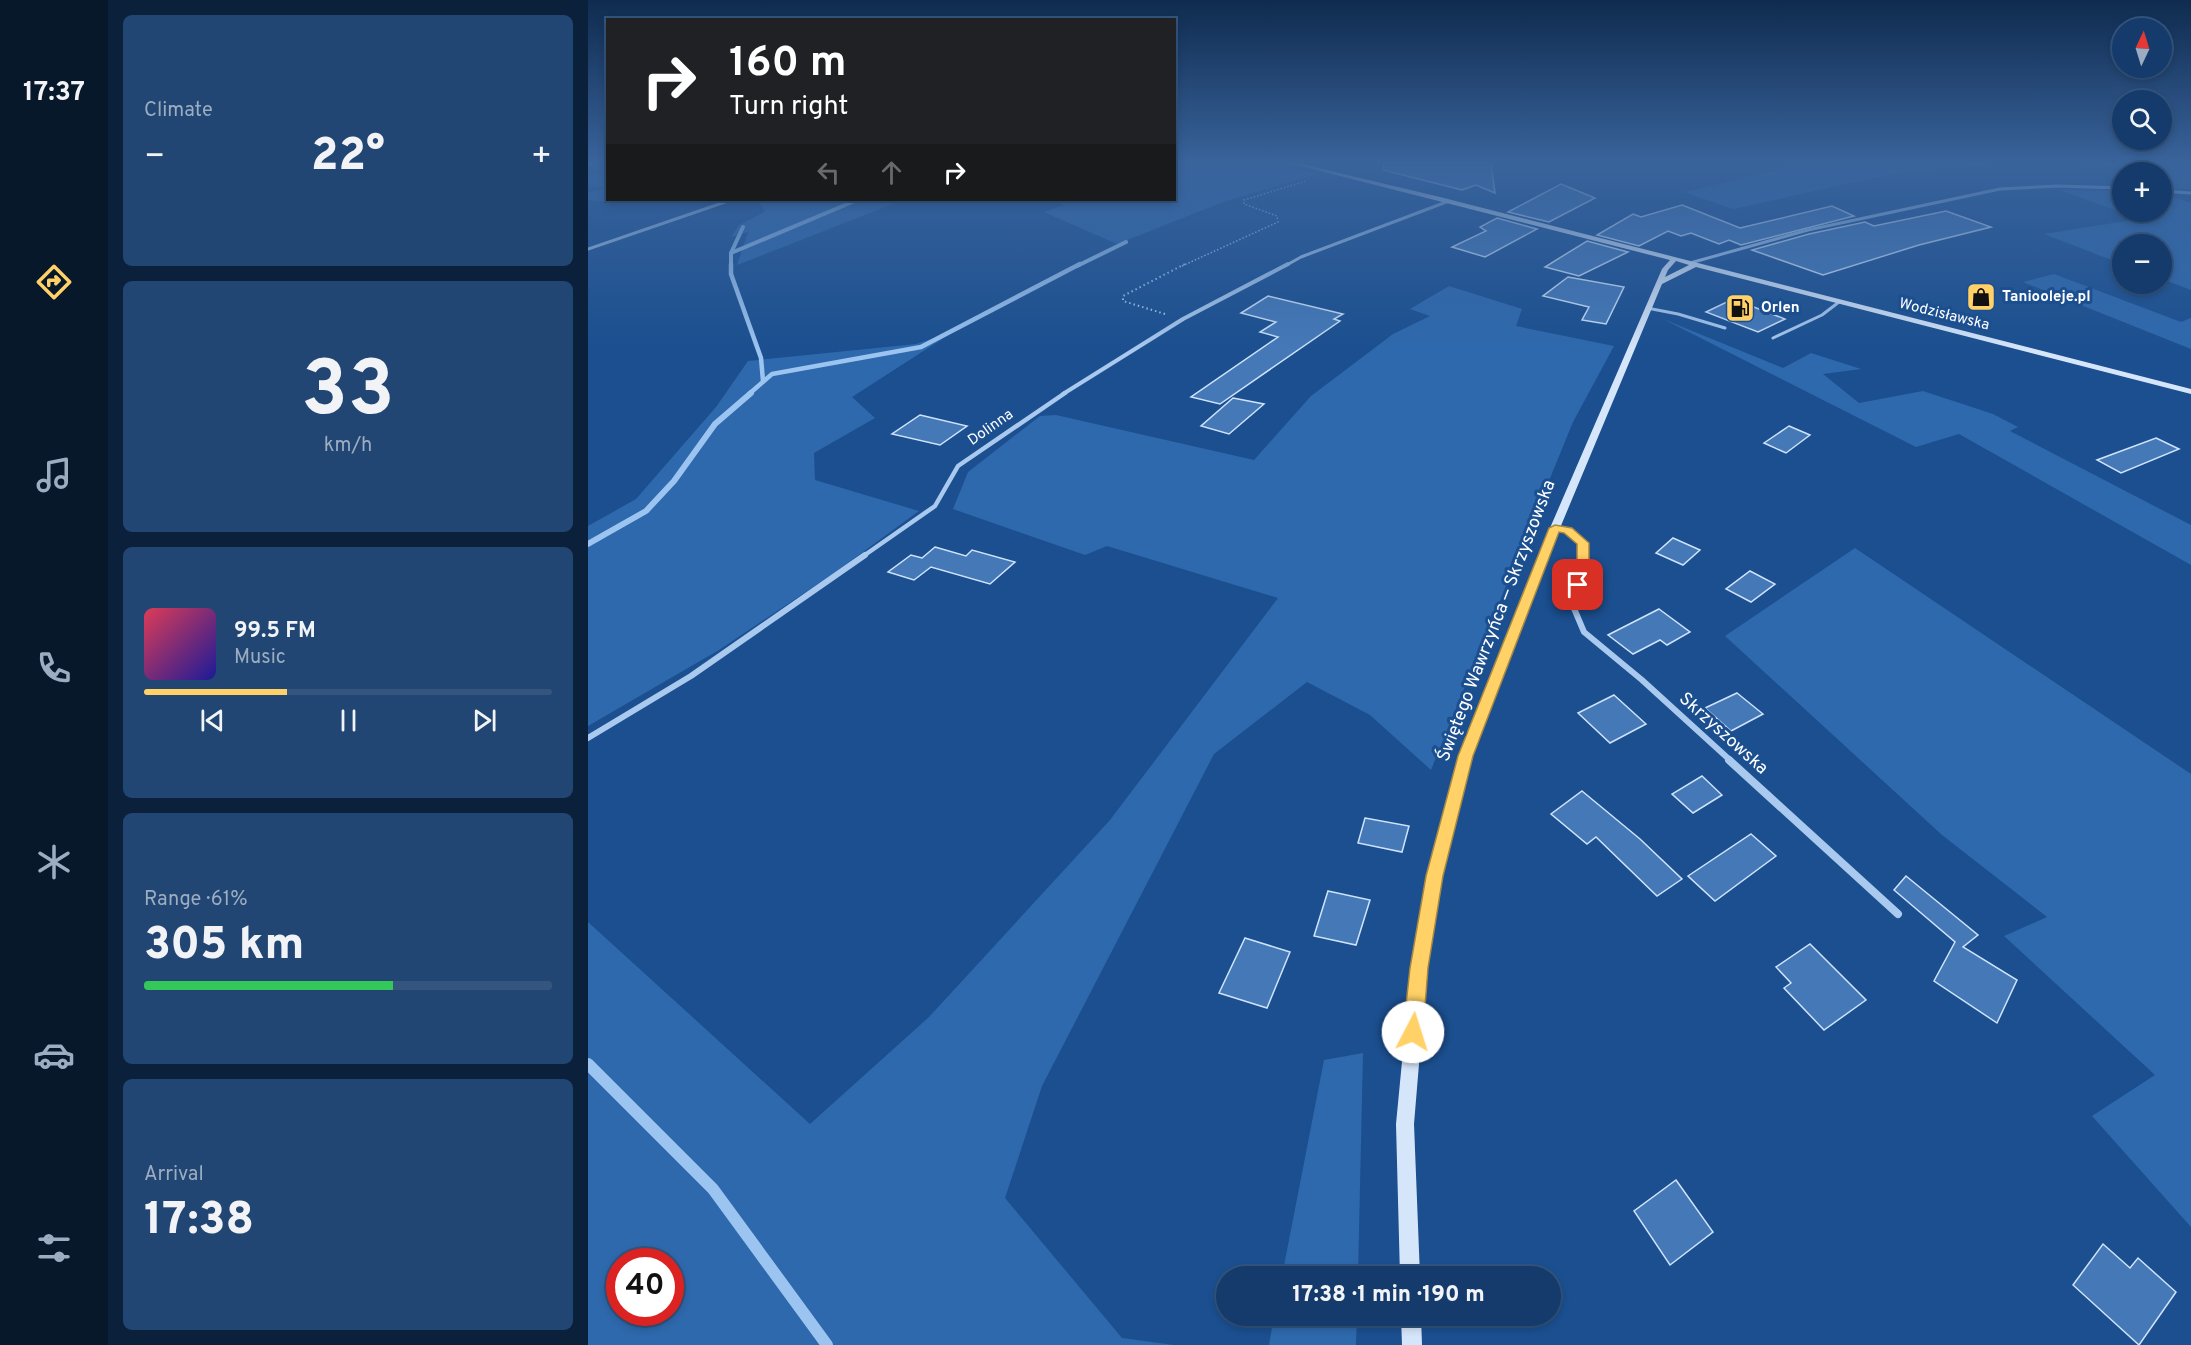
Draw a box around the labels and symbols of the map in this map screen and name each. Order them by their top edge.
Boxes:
north arrow [2112,18,2172,78]
shop icon: Taniooleje.pl [1965,281,1997,313]
place label: Taniooleje.pl [2002,288,2091,307]
fuel station icon: Orlen [1724,292,1756,324]
street label: Wodzisławska [1897,295,1991,335]
place label: Orlen [1761,299,1800,318]
street label: Dolinna [965,406,1017,450]
street label: Świętego Wawrzyńca — Skrzyszowska [1431,476,1561,765]
pin [1552,559,1603,610]
street label: Skrzyszowska [1674,688,1772,780]
position arrow [1381,1000,1445,1064]
speed limit sign: 40 [606,1248,684,1326]

